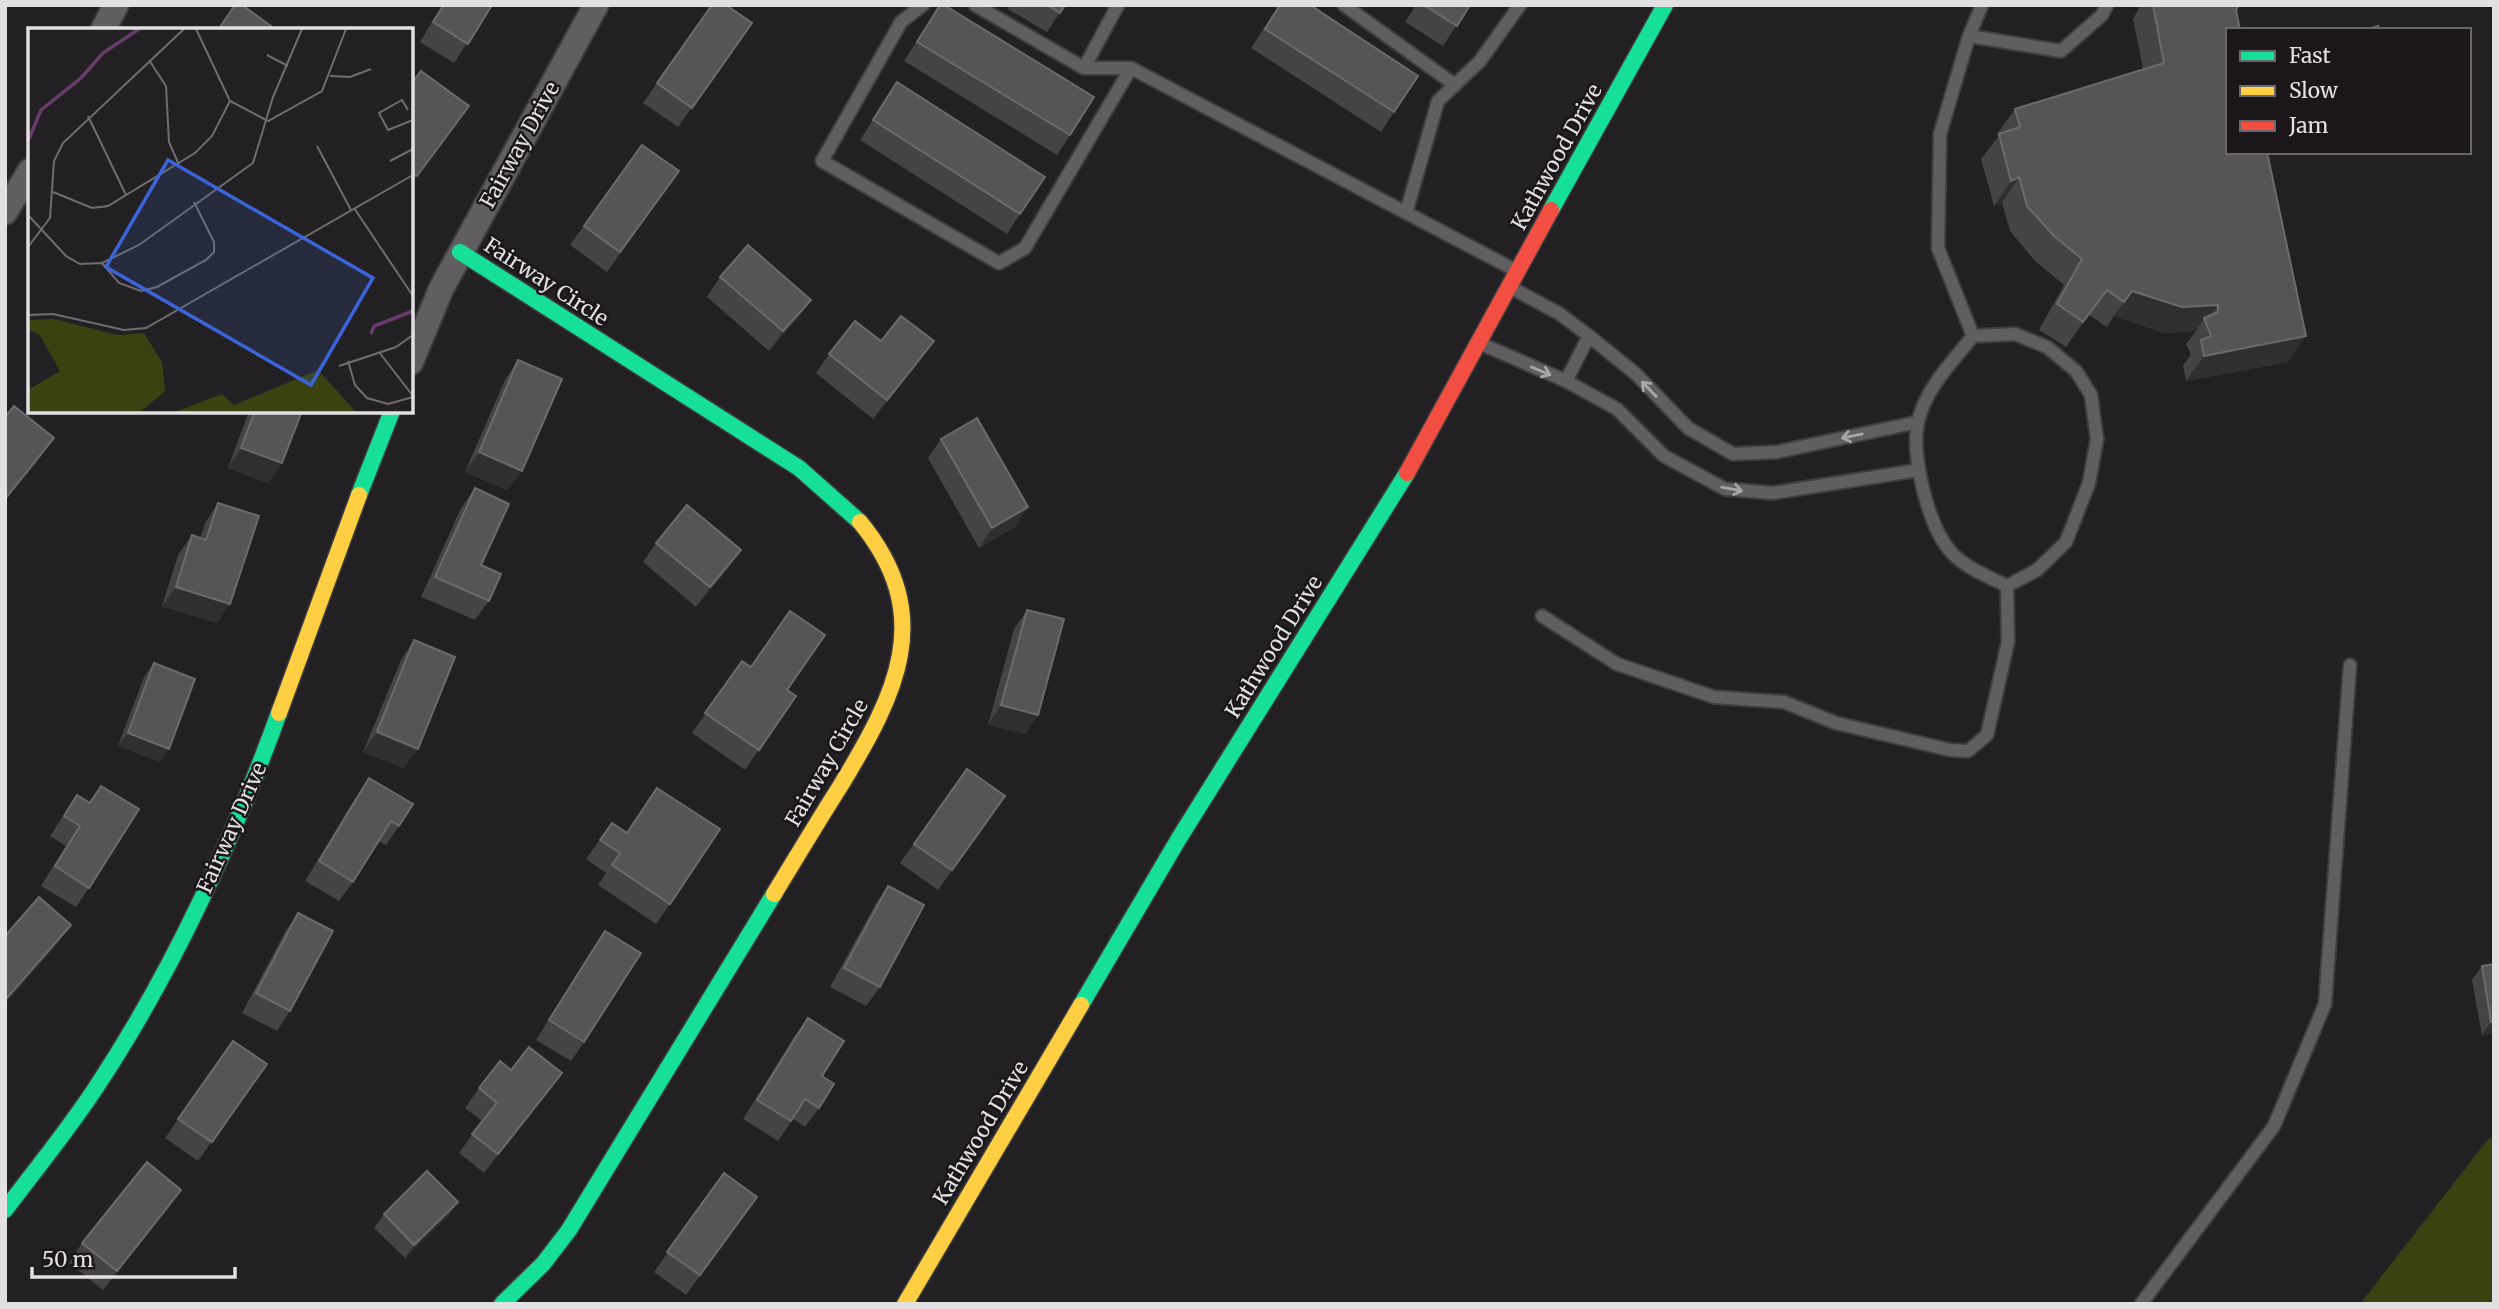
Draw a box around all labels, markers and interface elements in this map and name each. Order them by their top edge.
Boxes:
inset map [28,28,413,413]
legend [2226,28,2471,154]
text: Fast [2289,42,2331,69]
street label: Fairway Drive [474,77,565,213]
text: Slow [2289,77,2338,104]
street label: Kathwood Drive [1505,79,1608,235]
text: Jam [2288,112,2328,139]
street label: Fairway Circle [479,231,614,332]
one-way arrow [1530,365,1552,378]
one-way arrow [1641,380,1658,397]
one-way arrow [1841,430,1864,444]
one-way arrow [1720,482,1743,496]
street label: Kathwood Drive [1219,570,1328,723]
street label: Fairway Circle [779,694,874,831]
street label: Fairway Drive [191,758,272,897]
street label: Kathwood Drive [927,1056,1034,1210]
scale bar [32,1236,234,1280]
text: 50 m [42,1246,93,1273]

